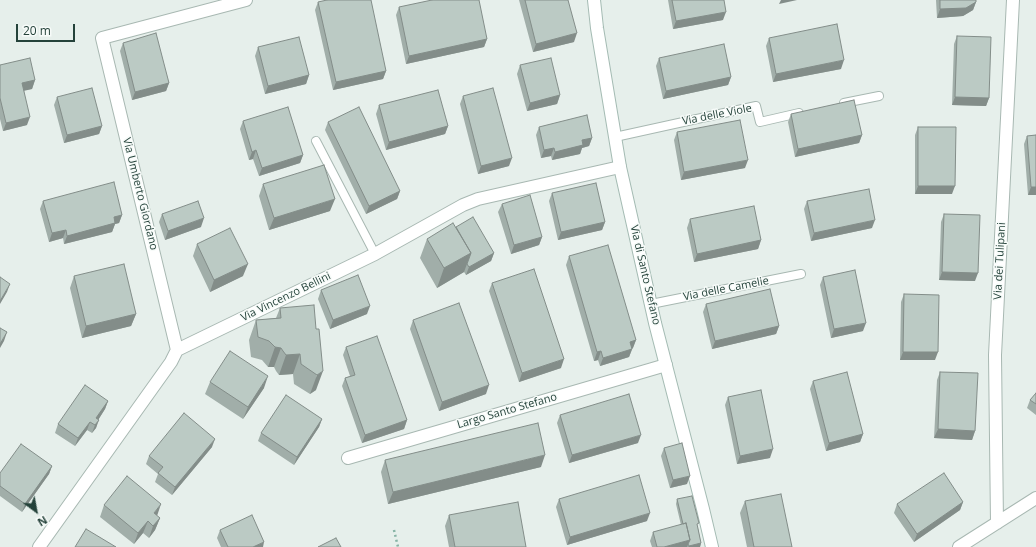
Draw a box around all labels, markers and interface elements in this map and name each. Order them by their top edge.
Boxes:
scale bar [18,16,77,42]
text: 20 m [23,22,51,39]
street label: Via delle Viole [681,102,753,128]
street label: Via Umberto Giordano [120,136,160,252]
street label: Via dei Tulipani [991,222,1009,300]
street label: Via di Santo Stefano [627,224,663,326]
street label: Via Vincenzo Bellini [239,270,333,324]
street label: Via delle Camelie [682,274,770,304]
street label: Largo Santo Stefano [455,390,559,432]
north arrow [16,491,56,531]
text: N [35,513,50,530]

